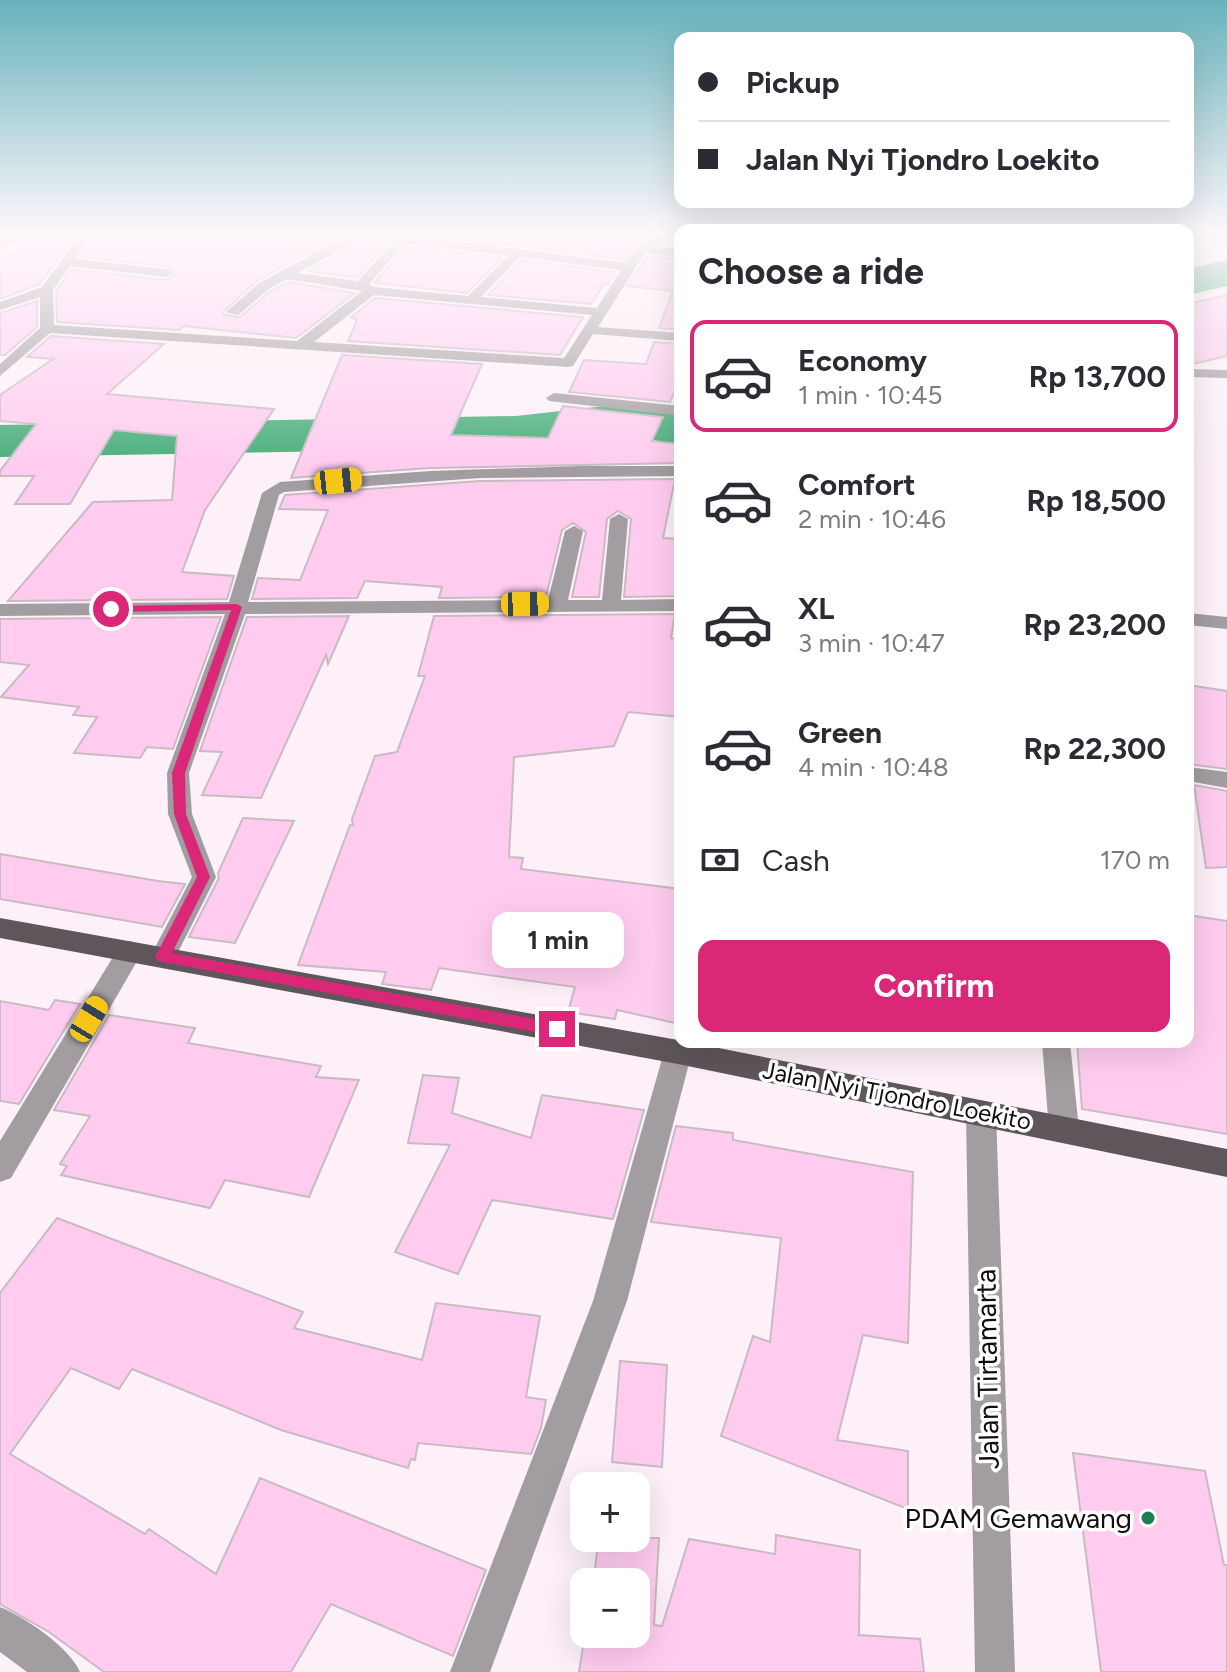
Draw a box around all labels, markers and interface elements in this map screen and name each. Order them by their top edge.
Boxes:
text: Pickup [746,64,840,101]
text: Jalan Nyi Tjondro Loekito [746,141,1099,178]
text: Choose a ride [698,250,924,293]
icon: car [702,340,774,412]
text: Economy [798,342,927,379]
text: Rp 13,700 [1029,358,1166,395]
text: 1 min · 10:45 [798,379,942,411]
icon: car [702,464,774,536]
text: Comfort [798,466,916,503]
car [313,467,363,495]
text: Rp 18,500 [1026,482,1166,519]
text: 2 min · 10:46 [798,503,946,535]
icon: car [702,588,774,660]
text: XL [798,590,834,627]
route start [93,591,129,627]
car [501,592,549,616]
text: Rp 23,200 [1023,606,1166,643]
text: 3 min · 10:47 [798,627,945,659]
icon: car [702,712,774,784]
text: Green [798,714,882,751]
text: Rp 22,300 [1023,730,1166,767]
text: 4 min · 10:48 [798,751,949,783]
icon: cash [698,838,742,882]
text: Cash [762,842,830,879]
text: 170 m [1100,844,1170,876]
callout: 1 min [491,913,623,969]
text: 1 min [527,924,589,956]
button: Confirm [698,940,1170,1032]
car [66,992,112,1046]
route end [539,1011,575,1047]
street label: Jalan Nyi Tjondro Loekito [760,1055,1034,1136]
street label: Jalan Tirtamarta [968,1269,1006,1469]
map controls [570,1472,650,1648]
button: + [570,1472,650,1552]
place label: PDAM Gemawang [905,1501,1132,1535]
marker: PDAM Gemawang [1139,1509,1157,1527]
button: − [570,1568,650,1648]

